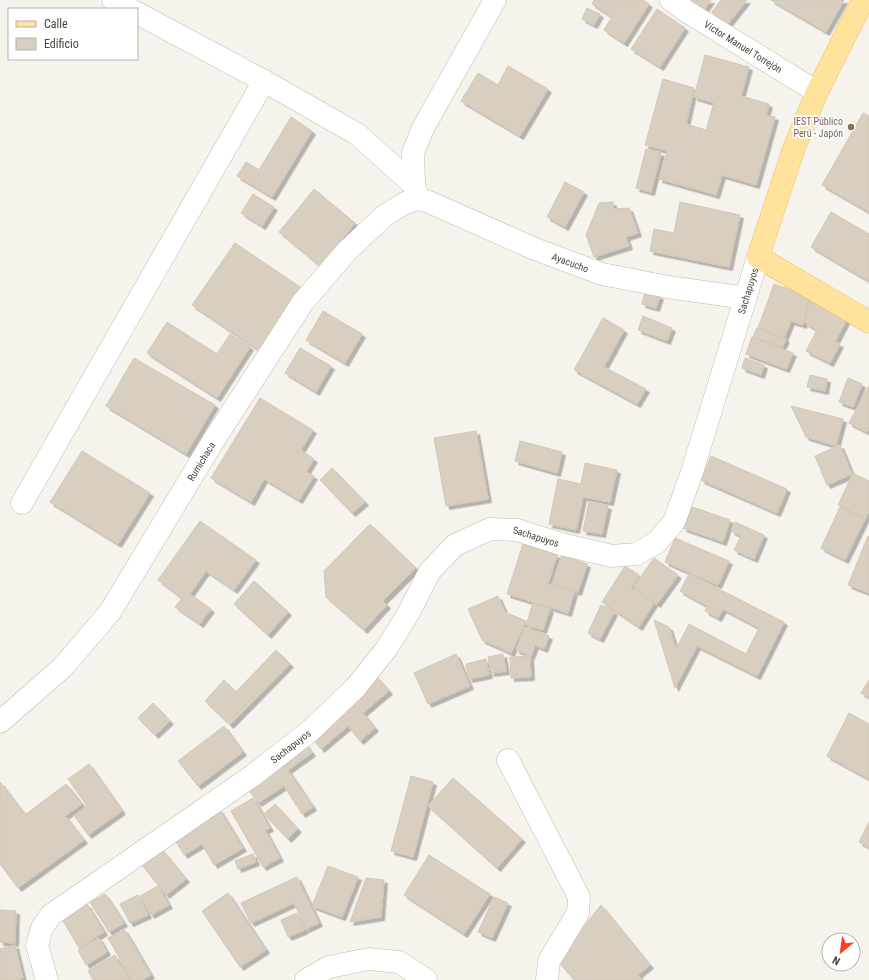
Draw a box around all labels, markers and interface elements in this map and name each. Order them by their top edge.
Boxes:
legend [8,8,138,60]
text: Calle [44,17,68,31]
street label: Víctor Manuel Torrejón [702,18,784,75]
text: Edificio [44,37,79,51]
place label: IEST Público Perú - Japón [793,116,843,139]
marker: IEST Público Perú - Japón [846,122,856,132]
street label: Ayacucho [551,250,590,274]
street label: Sachapuyos [735,266,760,315]
street label: Rumichaca [185,440,217,483]
street label: Sachapuyos [513,524,561,549]
street label: Sachapuyos [268,727,313,765]
north arrow [821,932,861,972]
text: N [830,953,842,968]

